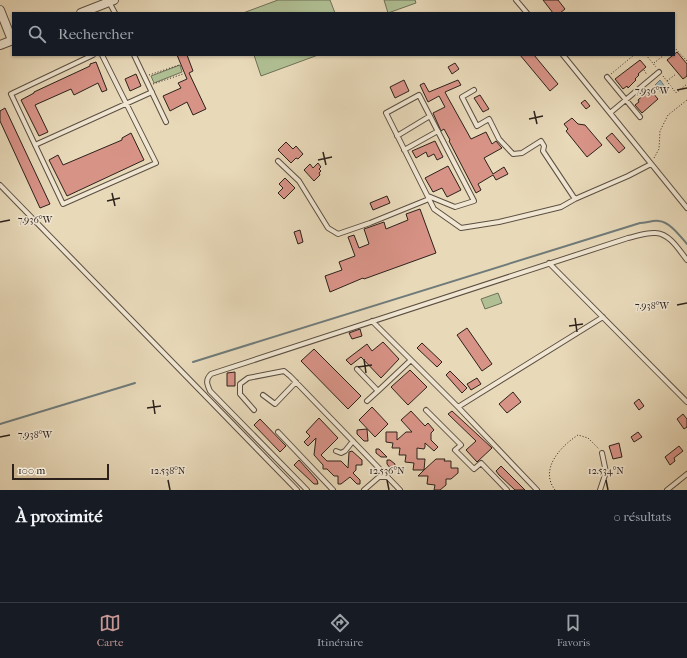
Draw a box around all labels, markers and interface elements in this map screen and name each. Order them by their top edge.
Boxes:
search box [12,12,675,56]
icon: search [26,23,48,45]
text: Rechercher [58,25,133,43]
text: 7.936°W [635,85,671,97]
text: 7.936°W [18,214,54,226]
text: 7.938°W [635,300,670,312]
text: 7.938°W [18,429,53,441]
scale bar [12,462,109,481]
text: 100 m [18,464,46,477]
text: 12.538°N [151,465,186,477]
text: 12.536°N [369,465,405,477]
text: 12.534°N [588,465,624,477]
text: À proximité [16,506,103,526]
text: 0 résultats [613,509,671,524]
tab: Carte [97,612,123,649]
tab: Itinéraire [317,612,363,649]
tab: Favoris [557,612,590,649]

